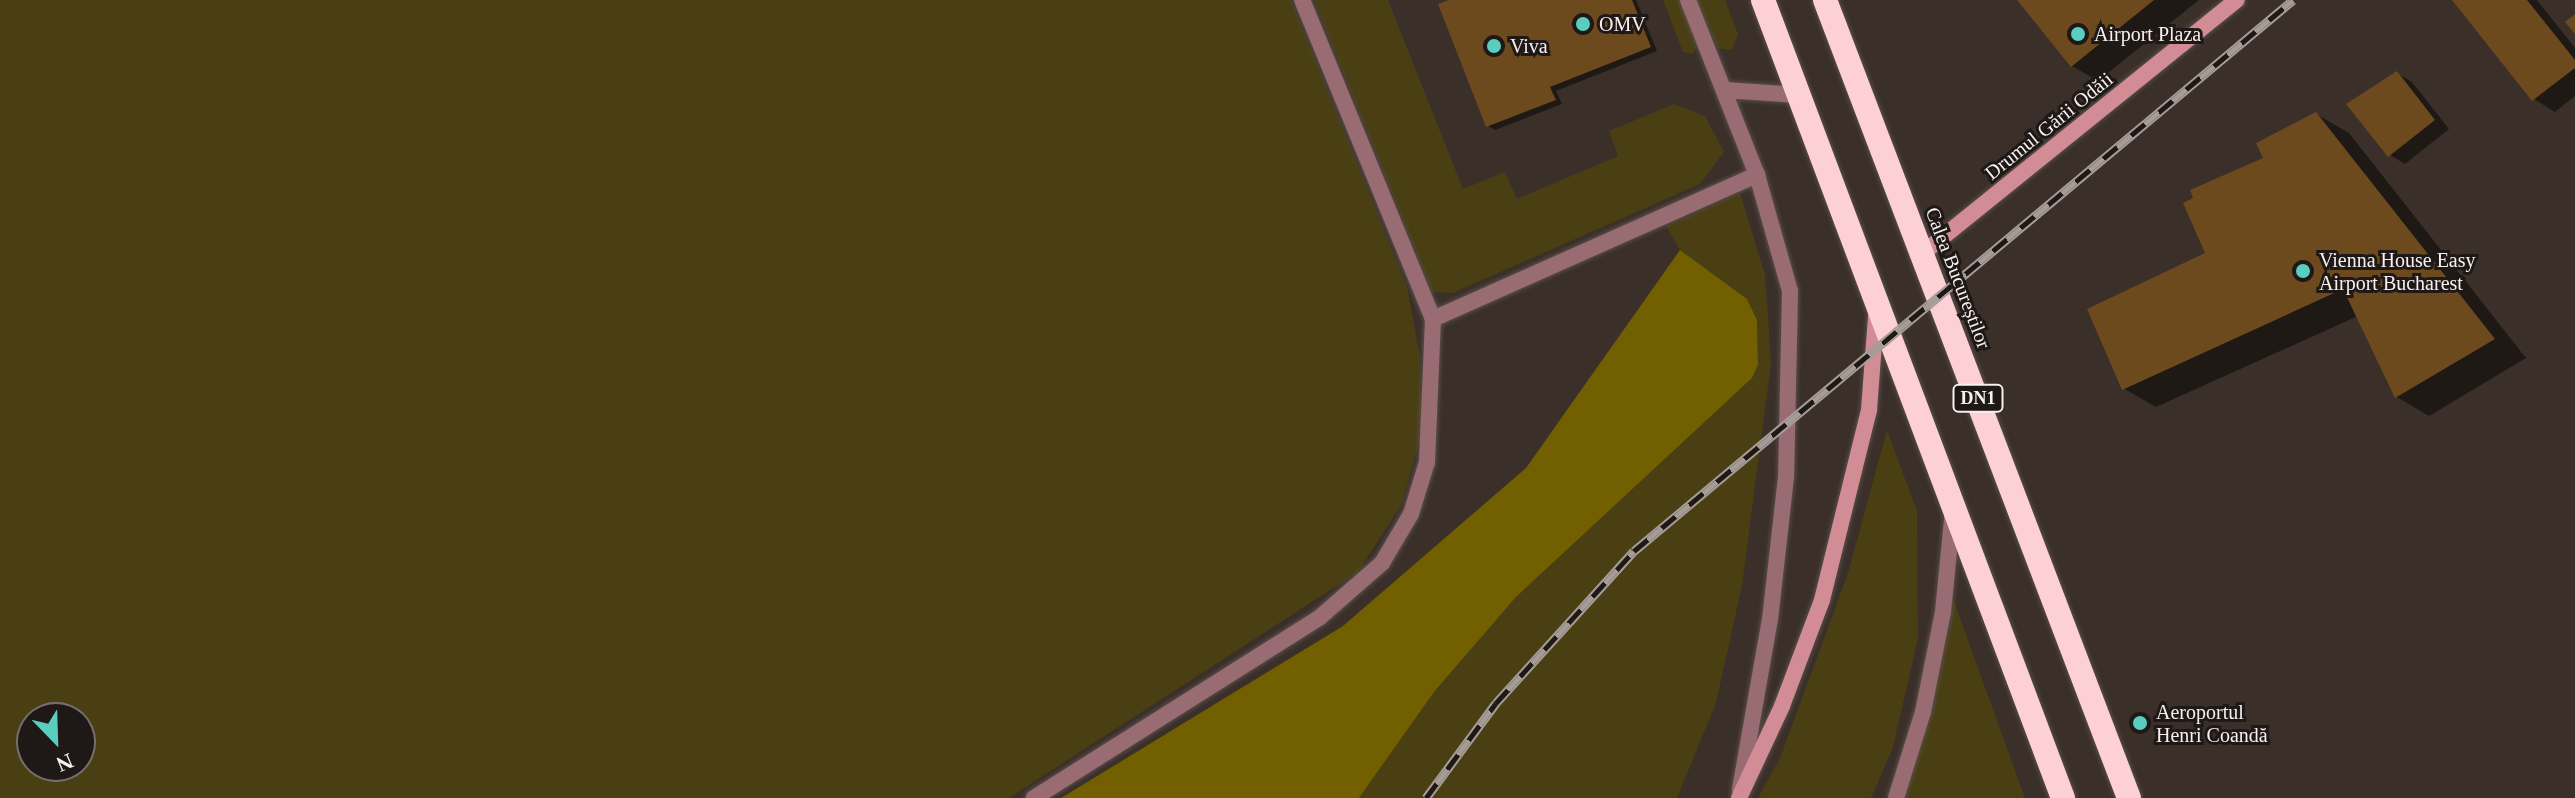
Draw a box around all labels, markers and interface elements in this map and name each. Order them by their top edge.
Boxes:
place label: OMV [1599,12,1646,36]
marker: OMV [1574,15,1592,33]
place label: Airport Plaza [2094,22,2201,46]
marker: Airport Plaza [2069,25,2087,43]
place label: Viva [1510,34,1548,58]
marker: Viva [1485,37,1503,55]
street label: Drumul Gării Odăii [1980,67,2118,185]
street label: Calea Bucureștilor [1920,204,1996,352]
place label: Vienna House Easy Airport Bucharest [2319,248,2476,295]
marker: Vienna House Easy Airport Bucharest [2294,262,2312,280]
road number: DN1 [1952,384,2004,412]
place label: Aeroportul Henri Coandă [2156,700,2268,747]
north arrow [16,702,96,782]
marker: Aeroportul Henri Coandă [2131,714,2149,732]
text: N [53,748,77,777]

